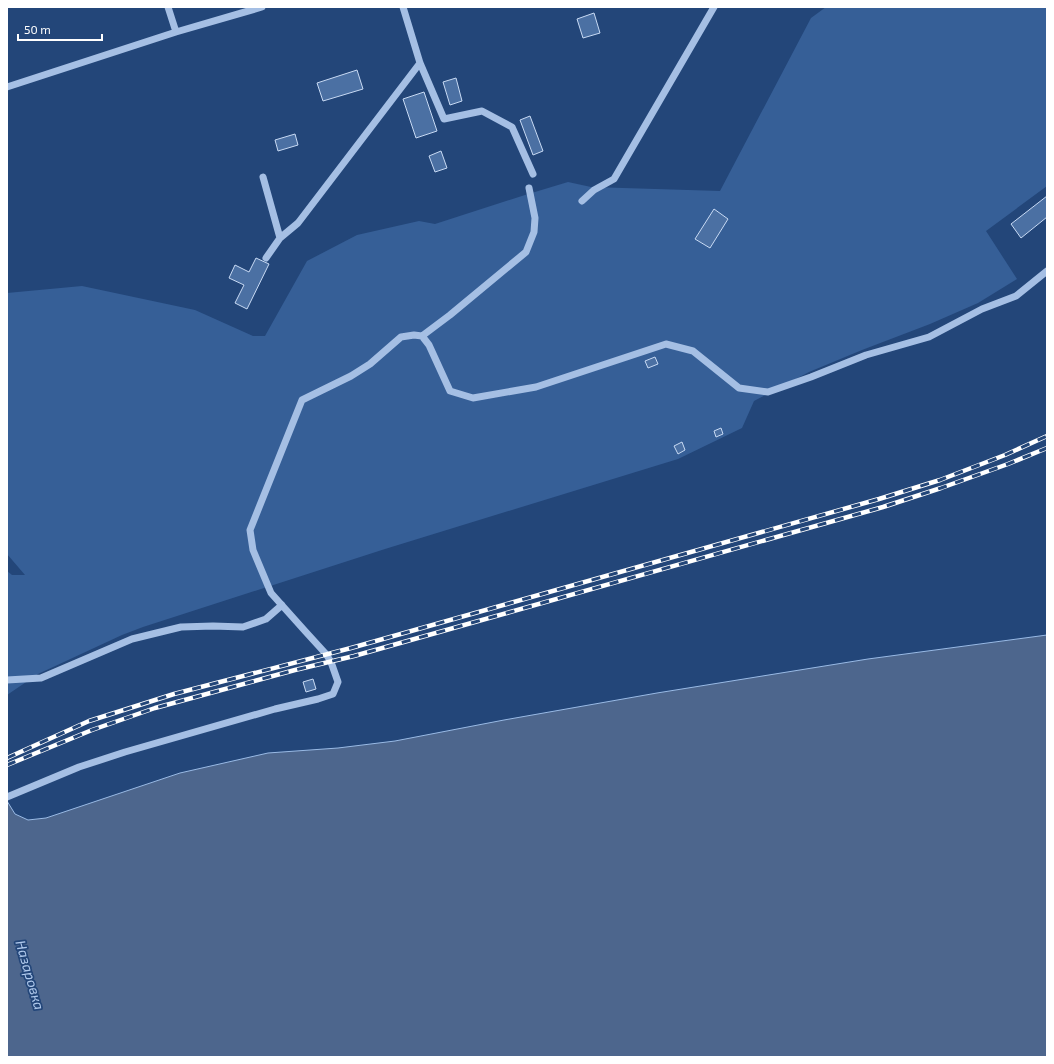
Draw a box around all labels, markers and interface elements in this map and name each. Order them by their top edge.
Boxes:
scale bar [18,16,102,42]
text: 50 m [24,22,51,36]
water label: Назаровка [12,938,49,1012]

